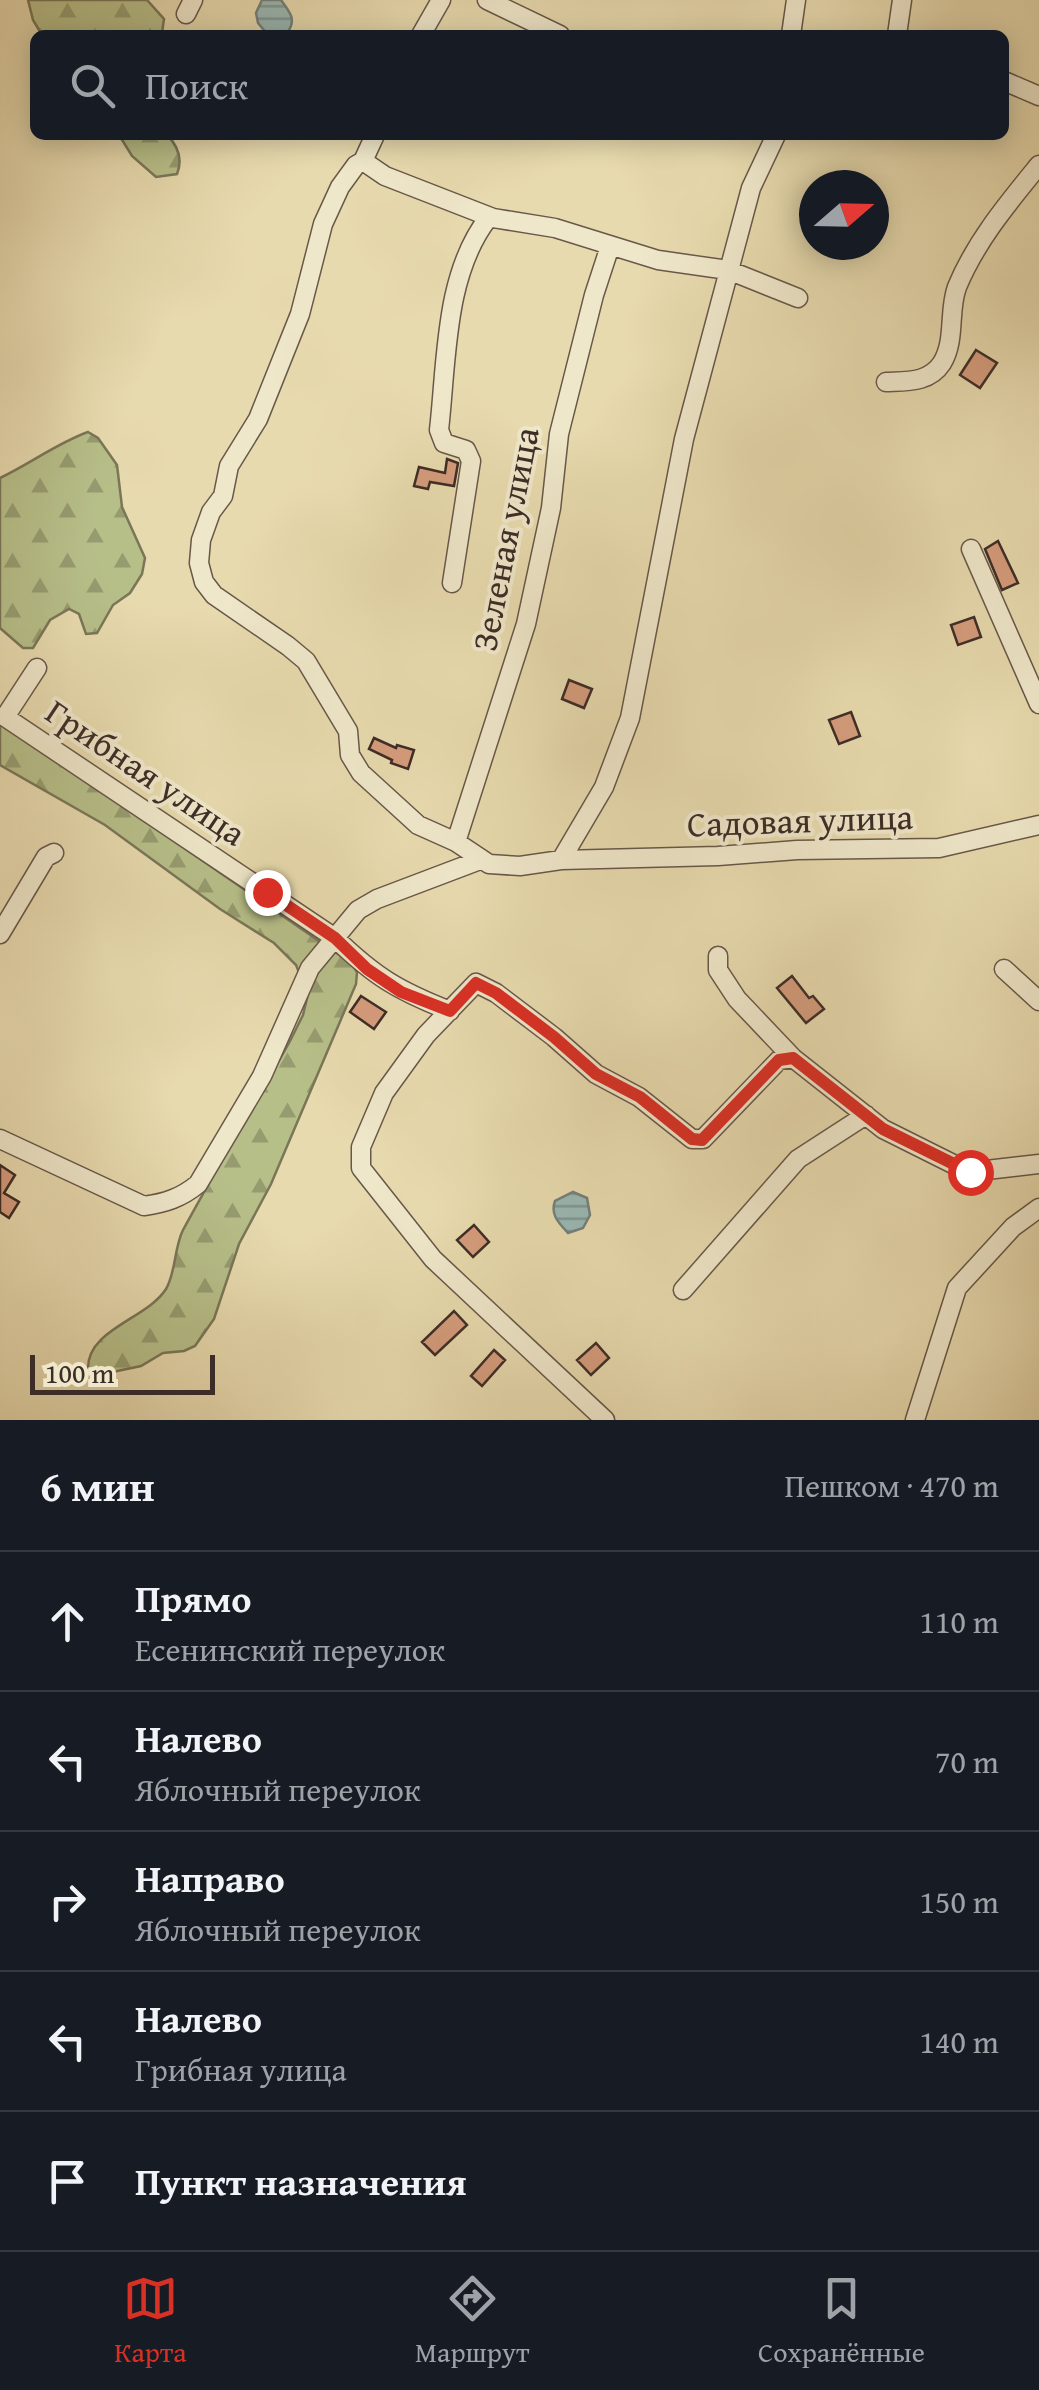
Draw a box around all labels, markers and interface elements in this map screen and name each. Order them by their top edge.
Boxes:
search box [30,30,1009,140]
text: Поиск [145,57,248,113]
icon: search [65,58,120,113]
north arrow [799,170,889,260]
street label: Зеленая улица [458,422,552,655]
street label: Грибная улица [36,686,256,858]
street label: Садовая улица [686,791,914,849]
route end [245,870,291,916]
route start [948,1150,994,1196]
scale bar [30,1350,215,1394]
text: 100 m [45,1352,114,1393]
text: 6 мин [40,1455,155,1516]
text: Пешком · 470 m [784,1462,999,1509]
text: Прямо [135,1570,251,1626]
icon: ahead [40,1594,95,1649]
text: 110 m [920,1598,999,1645]
text: Есенинский переулок [135,1626,445,1673]
text: Налево [135,1710,262,1766]
icon: left [40,1734,95,1789]
text: 70 m [935,1738,999,1785]
text: Яблочный переулок [135,1766,421,1813]
text: Направо [135,1850,285,1906]
icon: right [40,1874,95,1929]
text: 150 m [920,1878,999,1925]
text: Яблочный переулок [135,1906,421,1953]
text: Налево [135,1990,262,2046]
icon: left [40,2014,95,2069]
text: 140 m [920,2018,999,2065]
text: Грибная улица [135,2046,347,2093]
text: Пункт назначения [135,2153,467,2209]
icon: arrive [40,2154,95,2209]
tab: Карта [114,2271,187,2372]
tab: Маршрут [415,2271,530,2372]
tab: Сохранённые [758,2271,925,2372]

